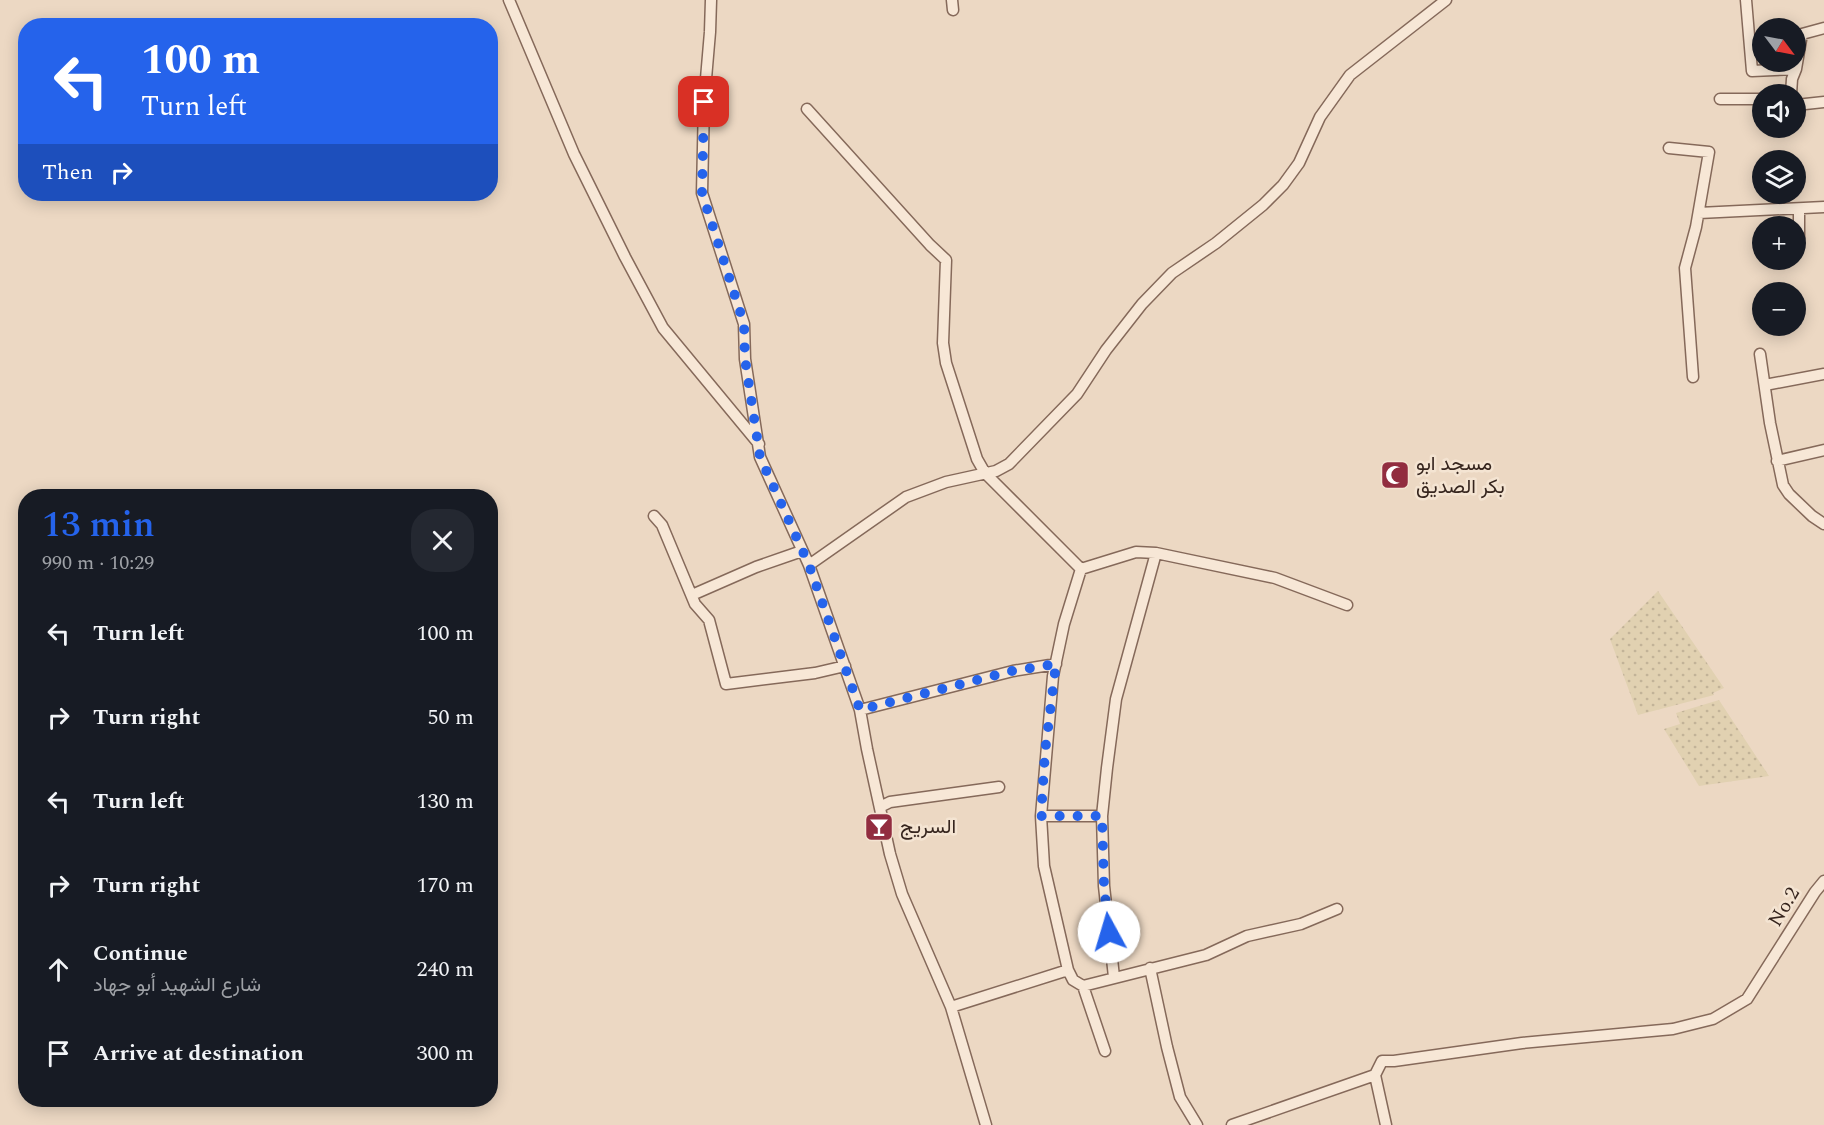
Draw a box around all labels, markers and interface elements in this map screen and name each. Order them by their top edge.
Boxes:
north arrow [1752,18,1806,72]
map controls [1752,18,1806,336]
text: 100 m [141,29,260,92]
icon: left [42,42,120,120]
pin [678,76,729,127]
button: sound [1752,84,1806,138]
icon: arrive [687,85,720,118]
text: Turn left [141,86,247,128]
button: layers [1752,150,1806,204]
text: Then [42,156,93,189]
icon: right [105,156,138,189]
button: + [1752,216,1806,270]
button: − [1752,282,1806,336]
place label: مسجد ابو بكر الصديق [1416,449,1505,502]
mosque icon: مسجد ابو بكر الصديق [1379,459,1411,491]
text: 13 min [42,498,155,553]
button: close [411,509,474,572]
text: 990 m · 10:29 [42,548,154,578]
icon: left [42,617,75,650]
text: Turn left [93,617,185,650]
text: 100 m [417,617,474,650]
icon: right [42,701,75,734]
text: Turn right [93,701,200,734]
text: 50 m [428,701,474,734]
icon: left [42,785,75,818]
text: Turn left [93,785,185,818]
text: 130 m [417,785,474,818]
bar icon: السريج [863,811,895,843]
place label: السريج [900,812,956,842]
icon: right [42,869,75,902]
text: Turn right [93,869,200,902]
text: 170 m [417,869,474,902]
street label: No.2 [1760,881,1808,933]
position arrow [1077,900,1141,964]
text: Continue [93,937,188,970]
icon: ahead [42,953,75,986]
text: 240 m [417,953,474,986]
text: شارع الشهيد أبو جهاد [93,970,261,1000]
icon: arrive [42,1037,75,1070]
text: Arrive at destination [93,1037,304,1070]
text: 300 m [417,1037,474,1070]

